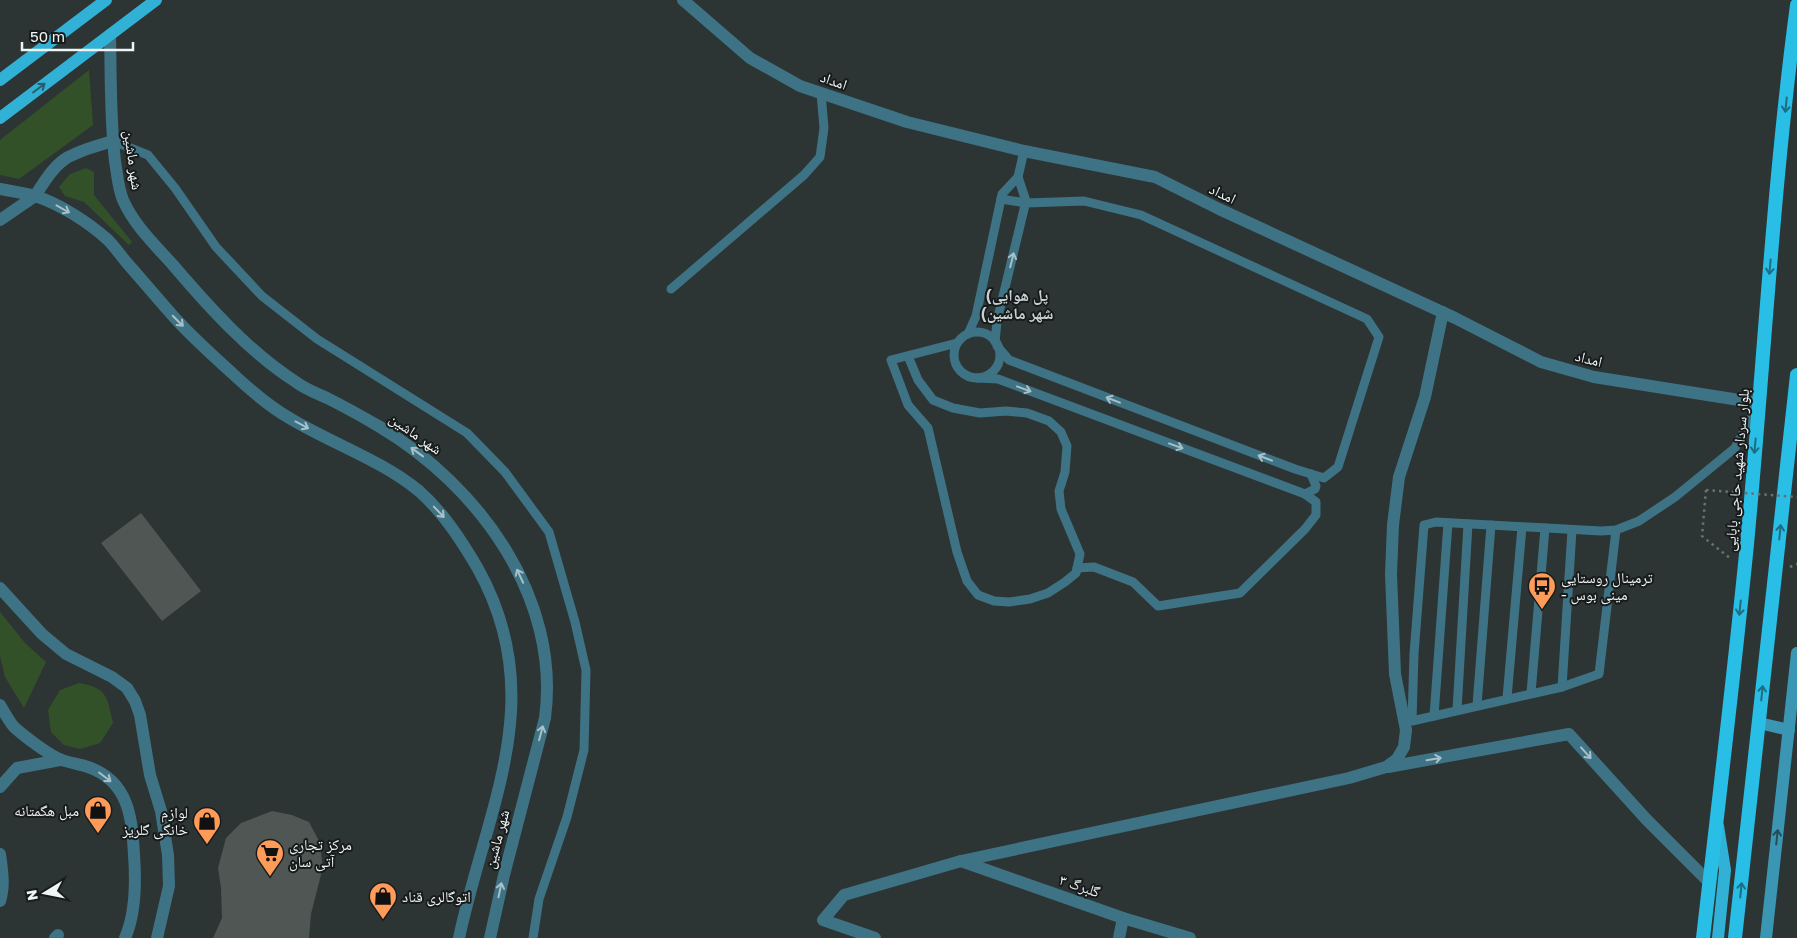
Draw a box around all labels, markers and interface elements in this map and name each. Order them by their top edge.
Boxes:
scale bar [22,20,134,52]
text: 50 m [30,27,65,45]
street label: امداد [818,67,850,93]
one-way arrow [32,83,45,94]
one-way arrow [1781,97,1791,113]
street label: شهر ماشین [119,129,147,191]
street label: امداد [1207,179,1239,207]
one-way arrow [55,205,69,215]
one-way arrow [1007,253,1017,269]
one-way arrow [1765,259,1774,275]
district label: (پل هوایی (شهر ماشین [981,285,1053,323]
one-way arrow [172,315,184,327]
street label: امداد [1574,346,1604,370]
one-way arrow [1016,385,1031,394]
street label: بلوار سردار شهید حاجی بابایی [1720,388,1754,552]
one-way arrow [1106,394,1121,403]
street label: شهر ماشین [385,408,446,459]
one-way arrow [295,420,310,430]
one-way arrow [1750,438,1759,454]
one-way arrow [1168,442,1184,451]
one-way arrow [410,447,424,457]
one-way arrow [1258,453,1273,462]
one-way arrow [433,505,445,518]
one-way arrow [1775,524,1785,540]
place label: ترمینال روستایی - مینی بوس [1561,568,1653,605]
one-way arrow [515,569,524,584]
bus stop icon: ترمینال روستایی - مینی بوس [1527,571,1557,610]
one-way arrow [1735,600,1745,616]
one-way arrow [1757,686,1767,702]
one-way arrow [537,726,546,742]
one-way arrow [1580,746,1592,759]
one-way arrow [1425,753,1441,763]
one-way arrow [98,772,112,782]
shop icon: مبل هگمتانه [83,795,113,834]
place label: مبل هگمتانه [14,801,79,821]
place label: لوازم خانگی گلریز [121,803,188,840]
shop icon: لوازم خانگی گلریز [192,806,222,845]
street label: شهر ماشین [480,808,514,871]
one-way arrow [1772,830,1782,846]
place label: مرکز تجاری آتی سان [289,835,352,872]
supermarket icon: مرکز تجاری آتی سان [255,838,285,877]
north arrow [20,868,70,918]
street label: گلبرگ ۳ [1057,870,1103,901]
shop icon: اتوگالری قناد [368,881,398,920]
one-way arrow [1736,882,1746,898]
one-way arrow [496,883,505,899]
place label: اتوگالری قناد [402,887,471,907]
text: N [22,889,41,902]

